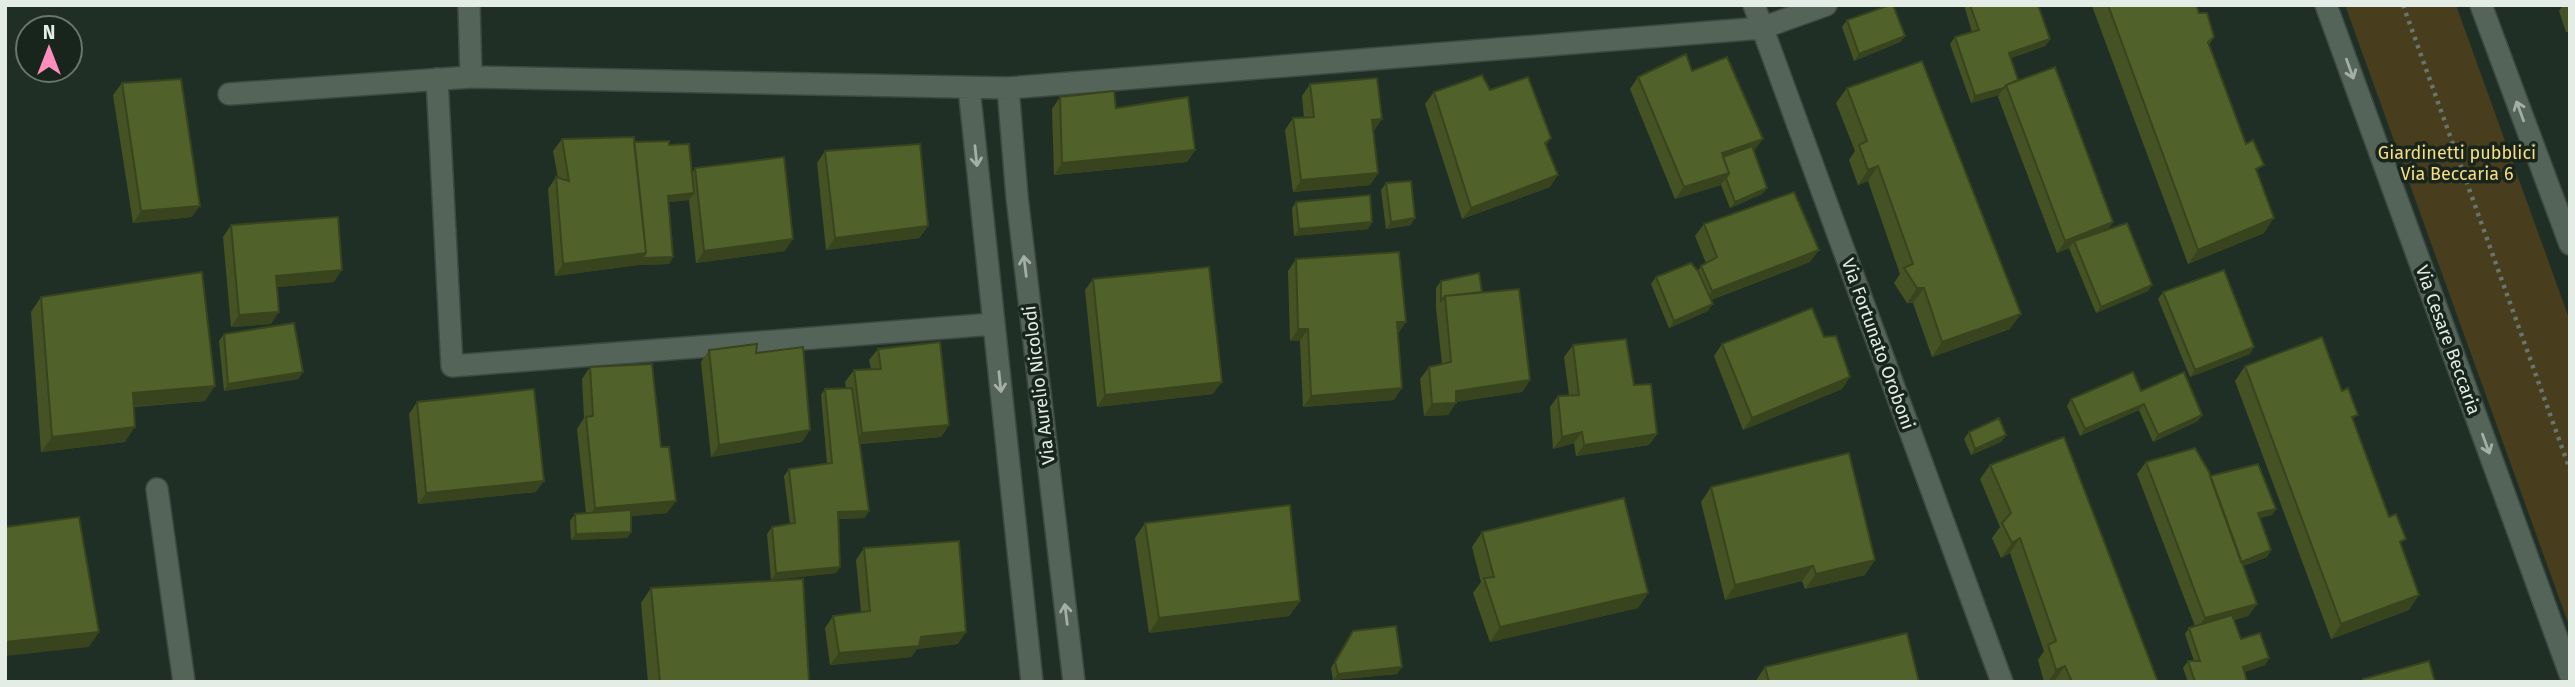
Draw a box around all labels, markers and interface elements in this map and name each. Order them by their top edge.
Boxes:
north arrow [14,14,84,84]
text: N [43,21,55,44]
one-way arrow [2345,58,2357,80]
one-way arrow [2513,101,2526,123]
park label: Giardinetti pubblici Via Beccaria 6 [2378,142,2536,185]
one-way arrow [970,144,983,167]
one-way arrow [1019,255,1032,278]
street label: Via Fortunato Oroboni [1837,256,1919,432]
street label: Via Cesare Beccaria [2411,262,2485,418]
street label: Via Aurelio Nicolodi [1018,304,1060,466]
one-way arrow [994,371,1007,393]
one-way arrow [2481,433,2493,455]
one-way arrow [1059,603,1072,626]

